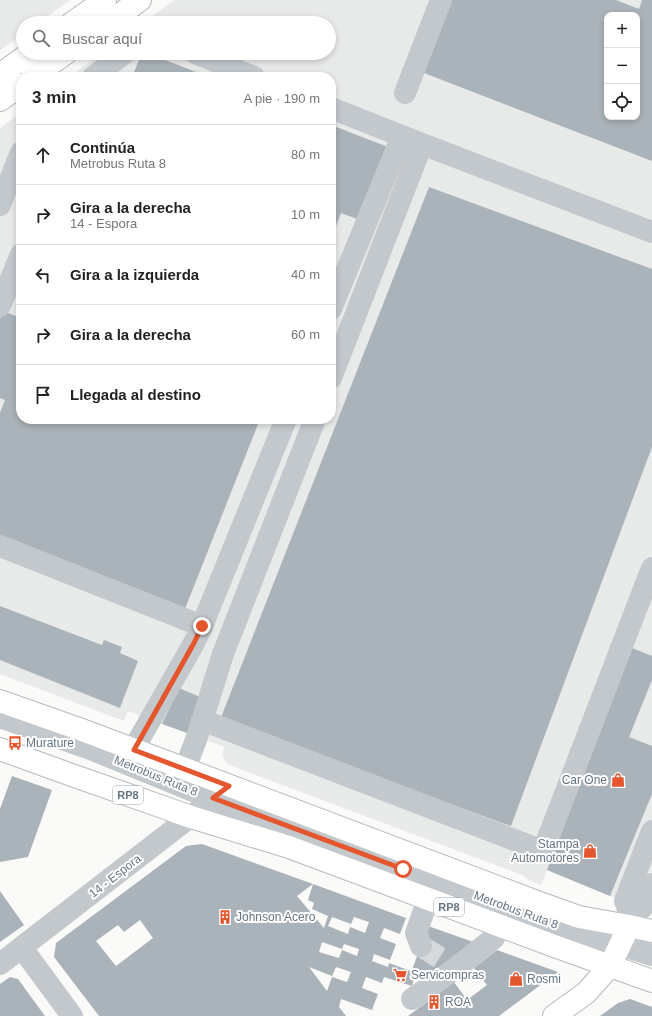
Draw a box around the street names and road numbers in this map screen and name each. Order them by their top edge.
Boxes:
street label: Metrobus Ruta 8 [112,753,200,799]
road number: RP8 [113,786,143,804]
street label: 14 - Espora [86,851,144,901]
street label: Metrobus Ruta 8 [472,888,560,932]
road number: RP8 [434,898,464,916]

